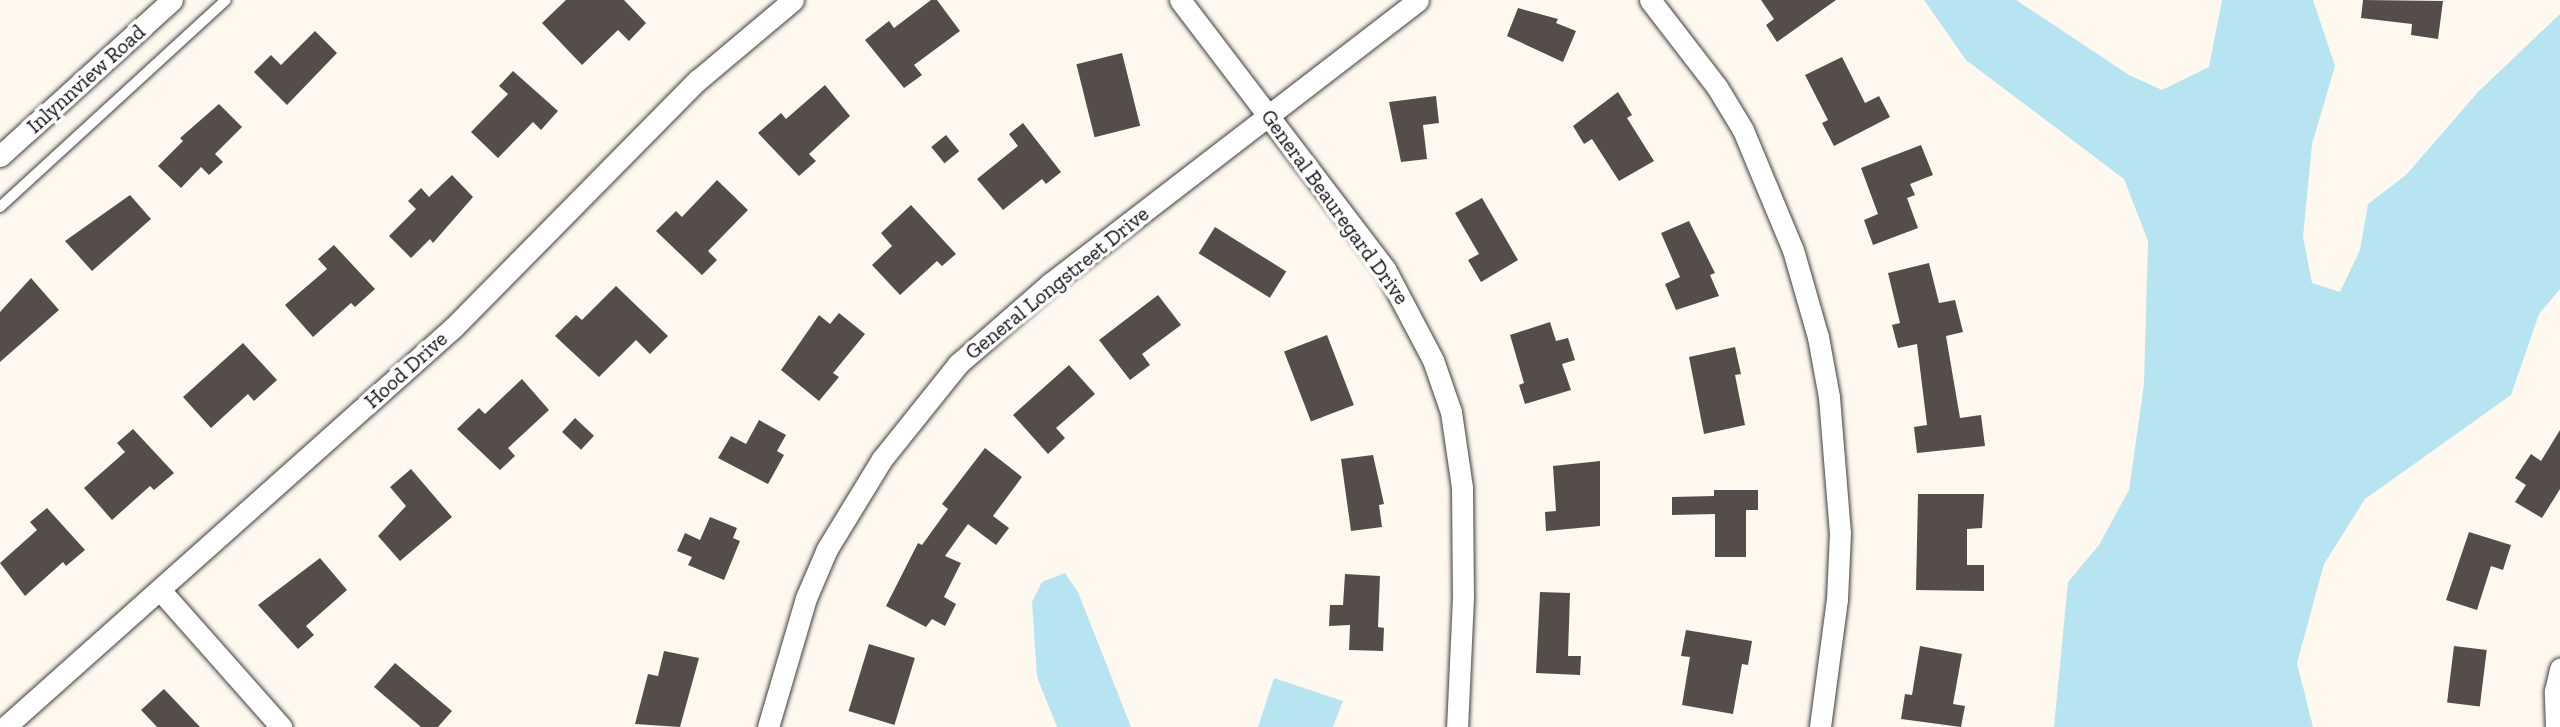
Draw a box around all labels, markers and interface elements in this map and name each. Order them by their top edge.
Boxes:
street label: Inlynnview Road [22,19,150,139]
street label: General Beauregard Drive [1256,105,1414,309]
street label: General Longstreet Drive [960,201,1154,365]
street label: Hood Drive [359,326,453,414]

